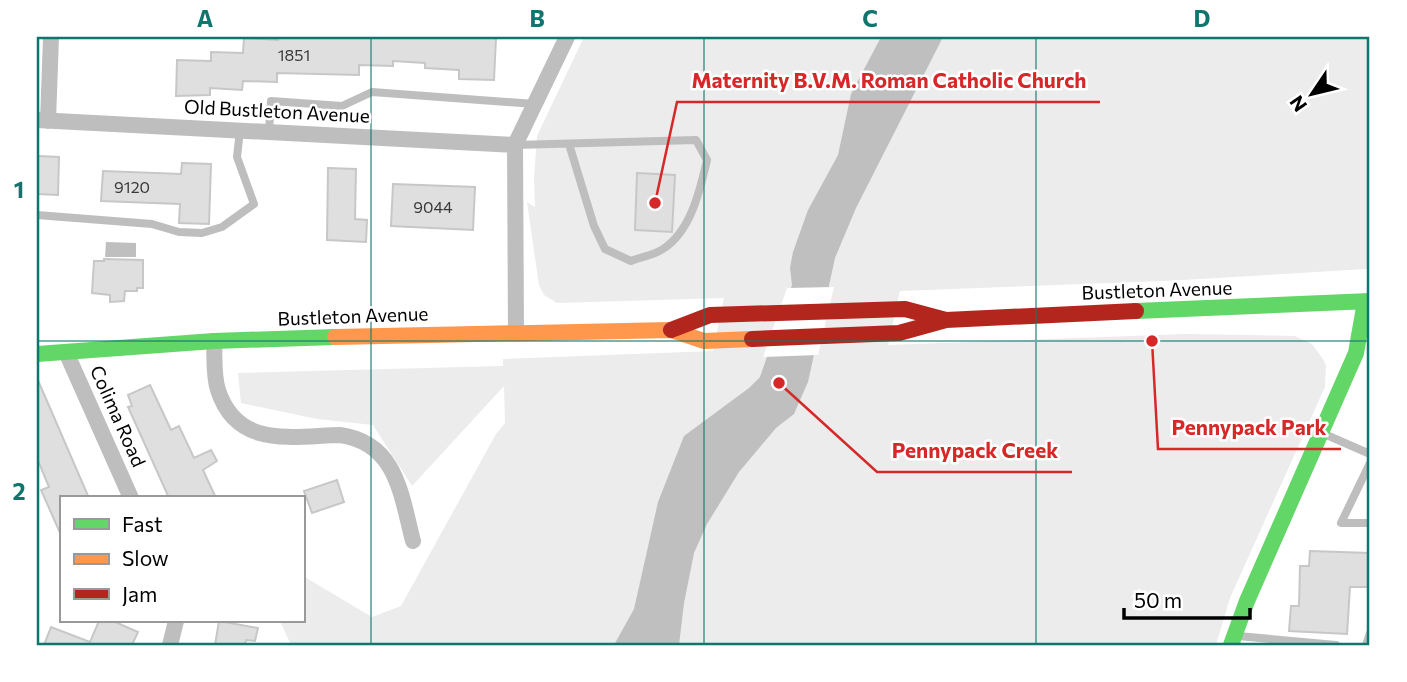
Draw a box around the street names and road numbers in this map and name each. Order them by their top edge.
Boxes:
street label: Old Bustleton Avenue [184,94,370,127]
street label: Bustleton Avenue [1081,275,1233,304]
street label: Bustleton Avenue [277,301,429,330]
street label: Colima Road [86,362,151,470]

